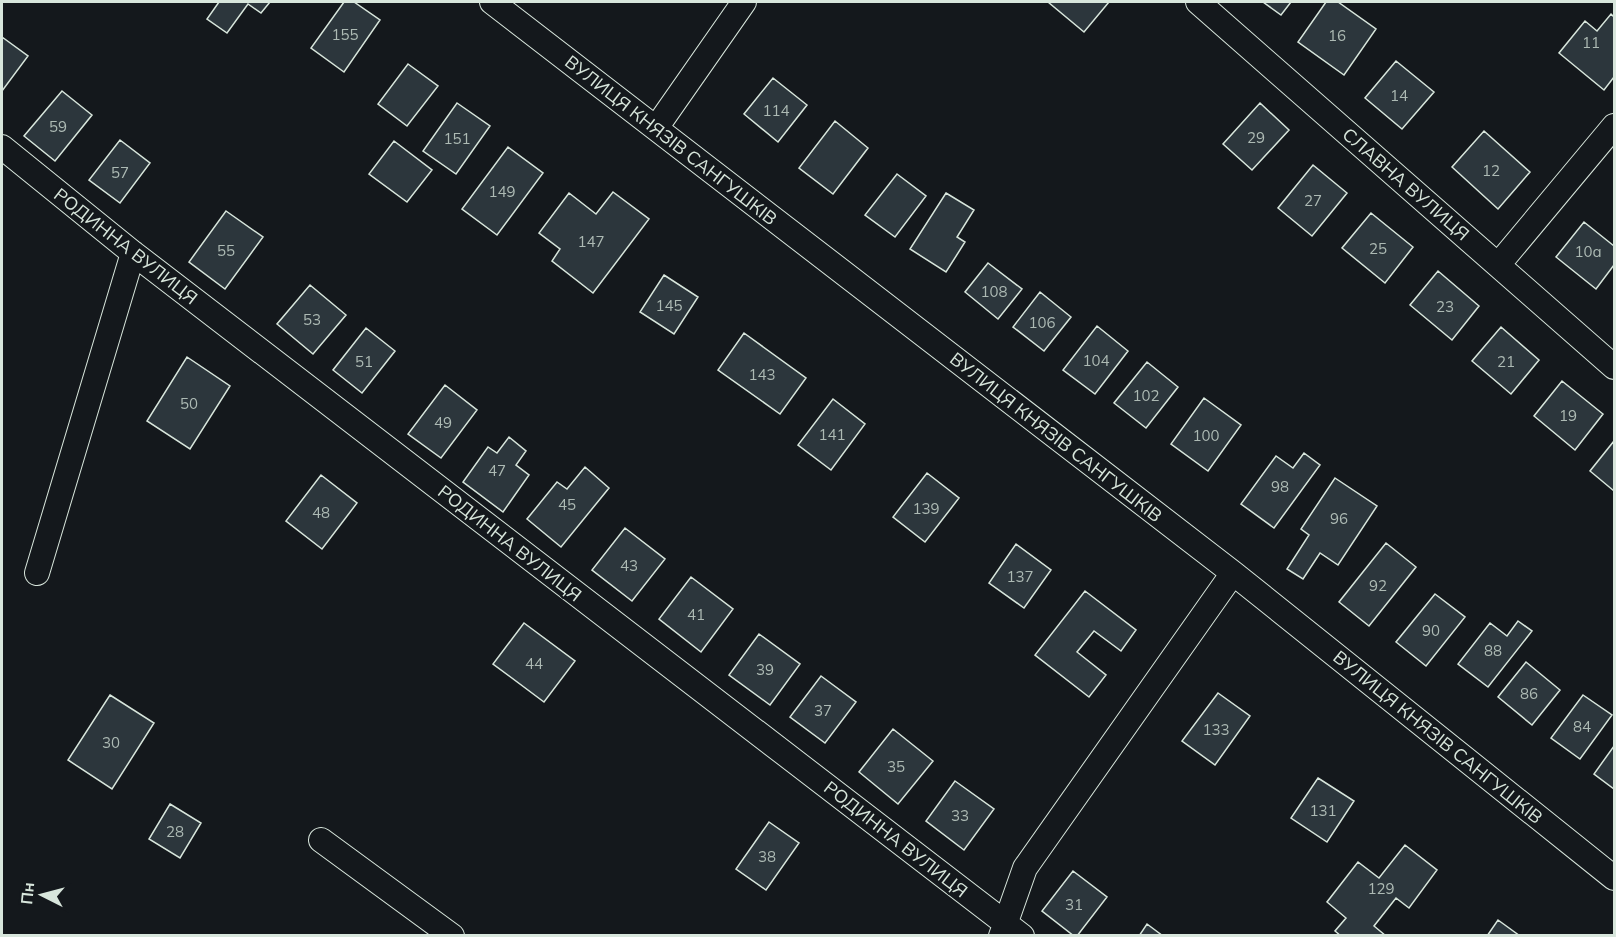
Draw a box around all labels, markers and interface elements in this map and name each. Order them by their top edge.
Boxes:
house number: 155 [331,25,359,44]
house number: 16 [1328,26,1346,45]
house number: 11 [1582,33,1600,52]
street label: ВУЛИЦЯ КНЯЗІВ САНГУШКІВ [560,50,782,230]
house number: 14 [1390,86,1408,105]
house number: 114 [762,101,790,120]
house number: 59 [49,117,67,136]
street label: СЛАВНА ВУЛИЦЯ [1338,123,1474,245]
house number: 29 [1247,128,1265,147]
house number: 151 [443,129,471,148]
house number: 12 [1482,161,1500,180]
house number: 57 [111,163,129,182]
house number: 149 [488,182,516,201]
street label: РОДИННА ВУЛИЦЯ [50,183,202,309]
house number: 27 [1304,191,1322,210]
house number: 147 [577,232,605,251]
house number: 25 [1369,239,1387,258]
house number: 55 [217,241,235,260]
house number: 10а [1574,242,1602,261]
house number: 108 [980,282,1008,301]
house number: 145 [655,296,683,315]
house number: 23 [1436,297,1454,316]
house number: 53 [303,310,321,329]
house number: 106 [1028,313,1056,332]
street label: ВУЛИЦЯ КНЯЗІВ САНГУШКІВ [945,347,1167,527]
house number: 104 [1082,351,1110,370]
house number: 51 [355,352,373,371]
house number: 21 [1497,352,1515,371]
house number: 143 [748,365,776,384]
house number: 102 [1132,386,1160,405]
house number: 50 [180,394,198,413]
house number: 19 [1559,406,1577,425]
house number: 49 [434,413,452,432]
house number: 141 [818,425,846,444]
house number: 100 [1192,426,1220,445]
house number: 47 [488,461,506,480]
house number: 98 [1271,477,1289,496]
street label: РОДИННА ВУЛИЦЯ [434,480,586,606]
house number: 45 [558,495,576,514]
house number: 139 [912,499,940,518]
house number: 48 [312,503,330,522]
house number: 96 [1330,509,1348,528]
house number: 43 [620,556,638,575]
house number: 137 [1006,567,1034,586]
house number: 92 [1369,576,1387,595]
house number: 41 [687,605,705,624]
house number: 90 [1422,621,1440,640]
house number: 88 [1484,641,1502,660]
street label: ВУЛИЦЯ КНЯЗІВ САНГУШКІВ [1329,645,1547,829]
house number: 44 [525,654,543,673]
house number: 39 [756,660,774,679]
house number: 86 [1520,684,1538,703]
house number: 37 [814,701,832,720]
house number: 84 [1573,717,1591,736]
house number: 133 [1202,720,1230,739]
house number: 30 [102,733,120,752]
house number: 35 [887,757,905,776]
street label: РОДИННА ВУЛИЦЯ [820,776,972,902]
house number: 131 [1309,801,1337,820]
house number: 33 [951,806,969,825]
house number: 28 [166,822,184,841]
house number: 38 [758,847,776,866]
north arrow [12,865,72,925]
house number: 129 [1367,879,1395,898]
text: Пн [16,881,38,906]
house number: 31 [1065,895,1083,914]

